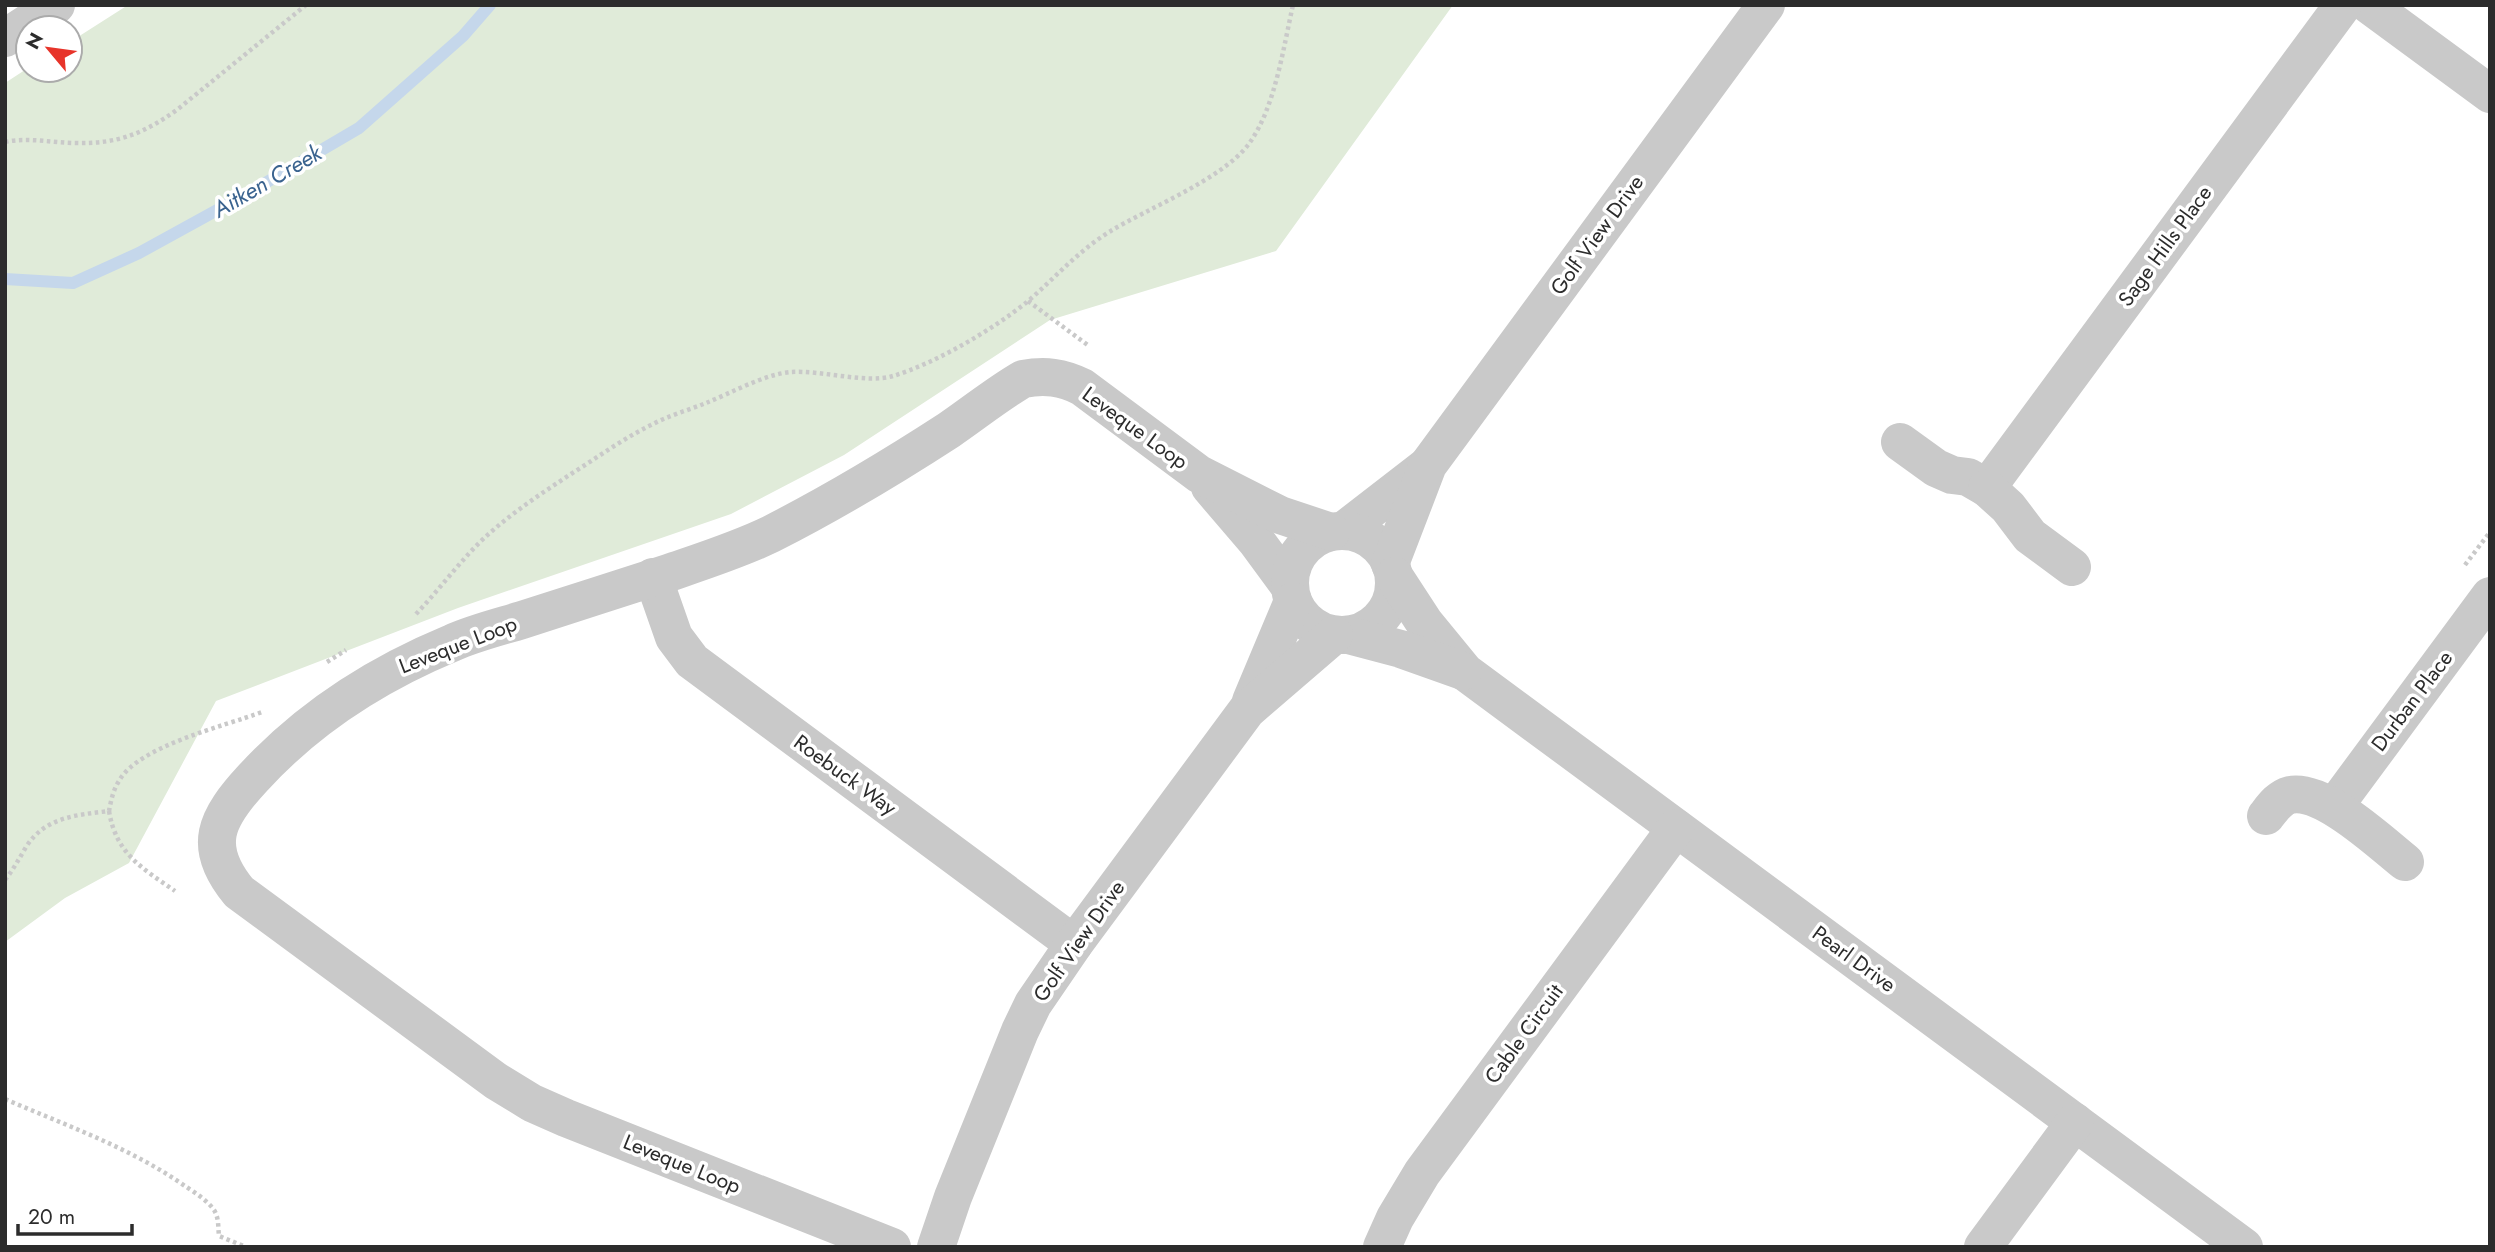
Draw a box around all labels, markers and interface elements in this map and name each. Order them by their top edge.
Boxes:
north arrow [14,14,84,84]
text: N [19,28,50,54]
water label: Aitken Creek [205,135,329,226]
street label: Golf View Drive [1543,169,1651,301]
street label: Sage Hills Place [2111,179,2219,313]
street label: Leveque Loop [1076,379,1194,477]
street label: Leveque Loop [395,609,521,681]
street label: Durban Place [2364,644,2460,758]
street label: Roebuck Way [787,727,903,823]
street label: Golf View Drive [1026,874,1132,1008]
street label: Pearl Drive [1806,918,1902,1000]
street label: Cable Circuit [1478,978,1570,1090]
street label: Leveque Loop [619,1127,745,1201]
scale bar [18,1192,131,1236]
text: 20 m [28,1202,75,1232]

